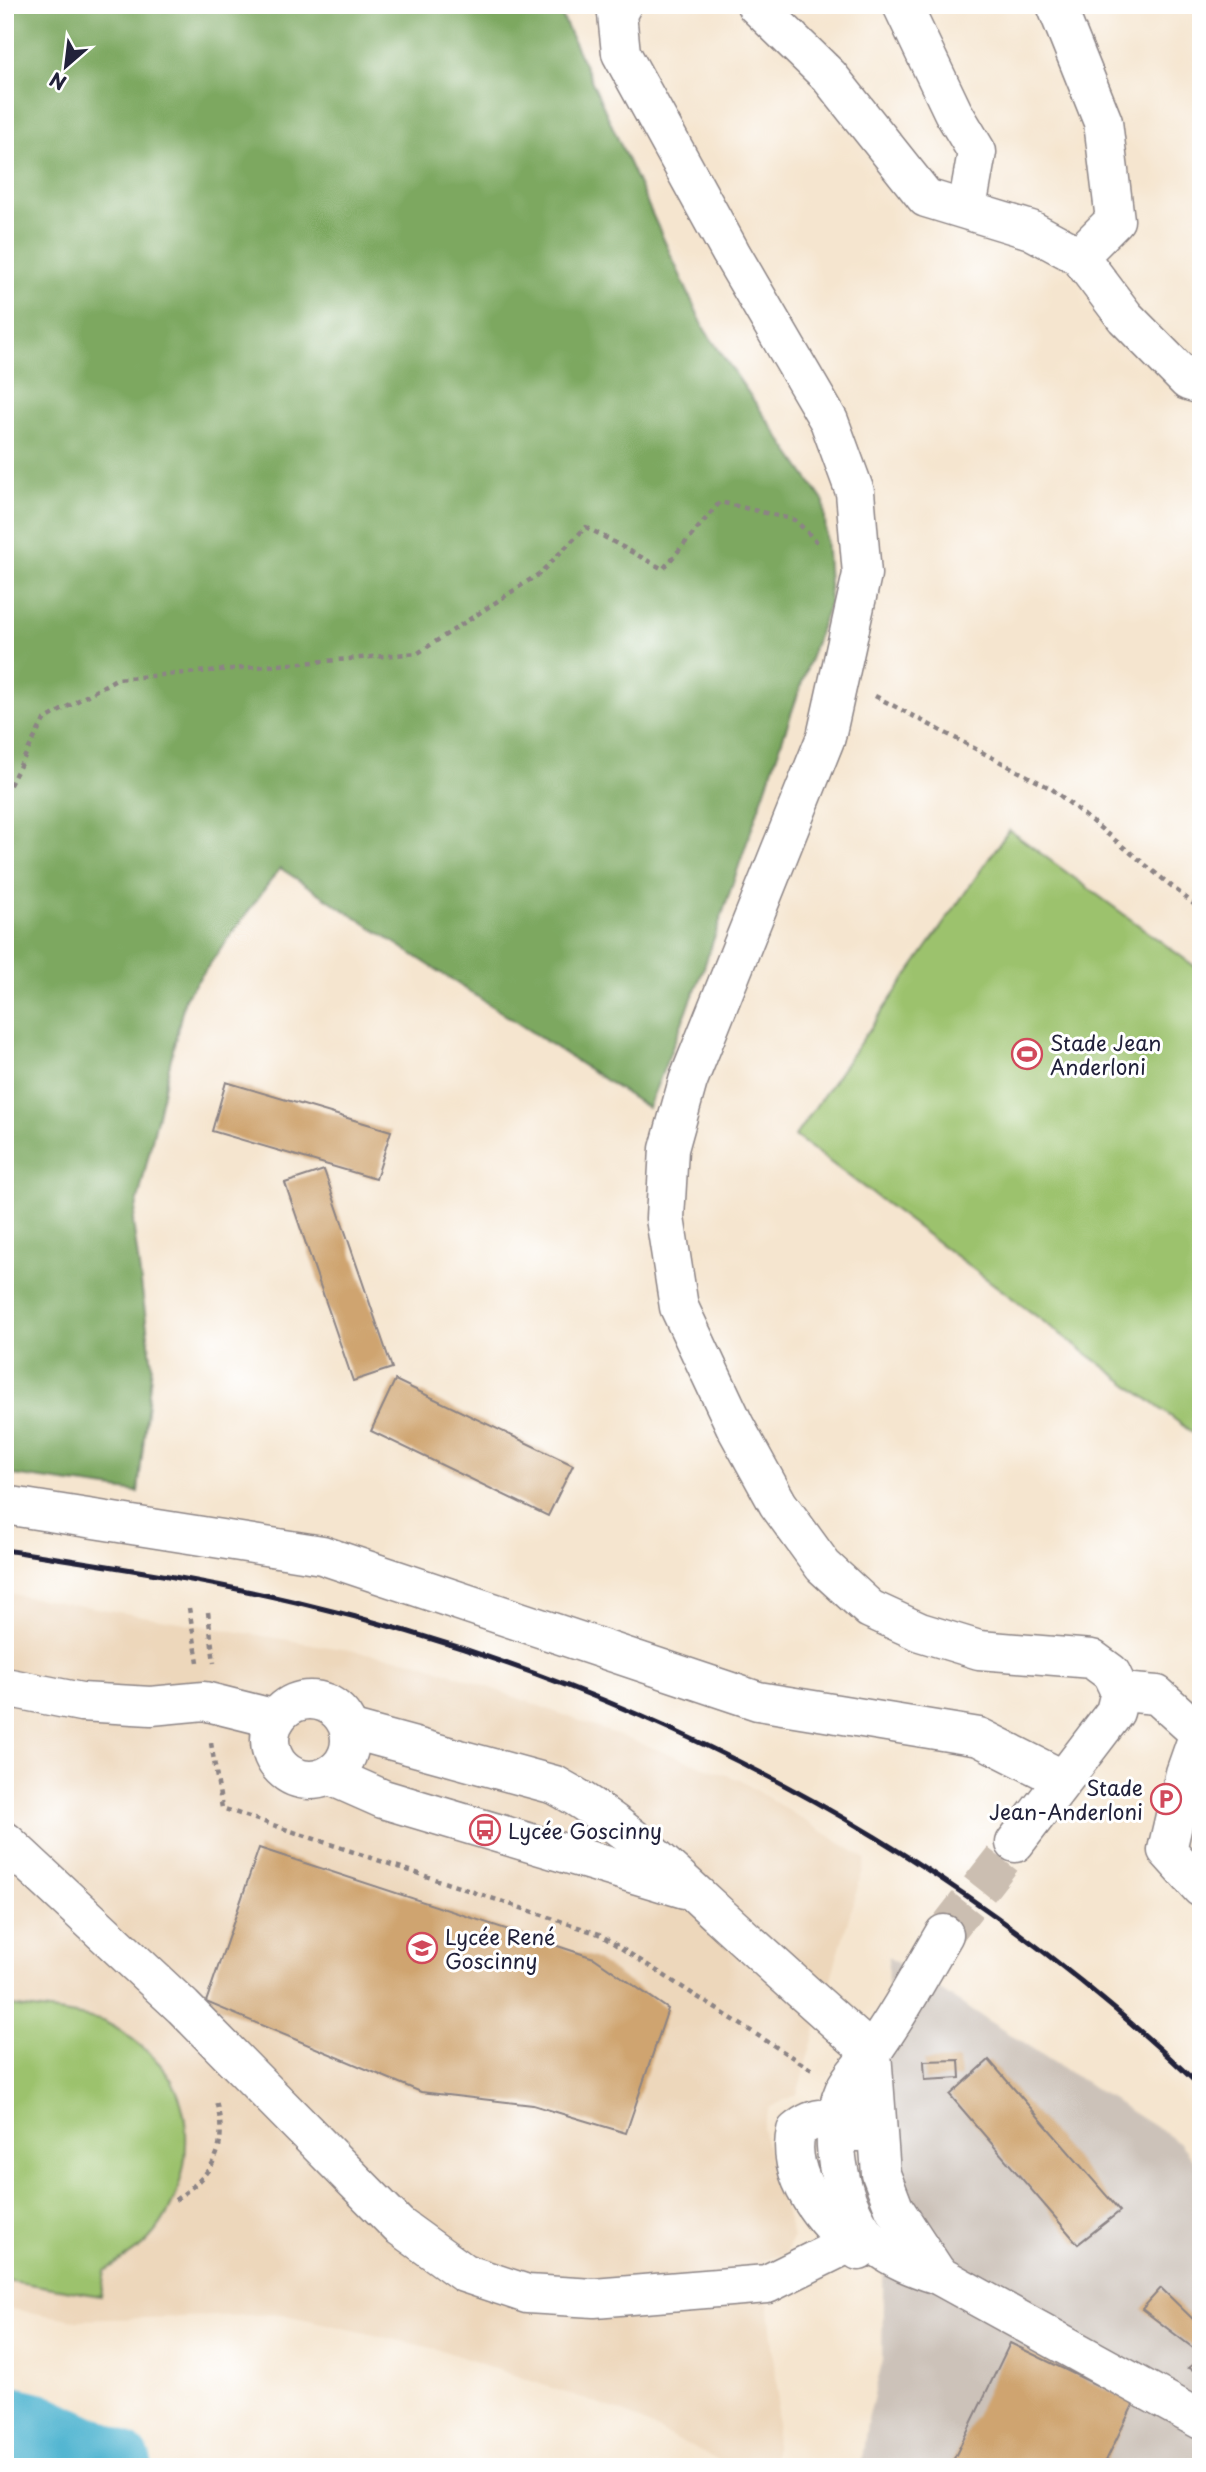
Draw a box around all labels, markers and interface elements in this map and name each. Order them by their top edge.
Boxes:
north arrow [32,32,102,102]
text: N [44,66,71,98]
place label: Stade Jean Anderloni [1050,1026,1161,1082]
sports icon: Stade Jean Anderloni [1010,1037,1044,1071]
place label: Stade Jean-Anderloni [989,1771,1143,1827]
parking icon: Stade Jean-Anderloni [1149,1782,1183,1816]
bus stop icon: Lycée Goscinny [468,1813,502,1847]
place label: Lycée Goscinny [508,1814,662,1846]
place label: Lycée René Goscinny [445,1920,556,1976]
school or university icon: Lycée René Goscinny [405,1931,439,1965]

